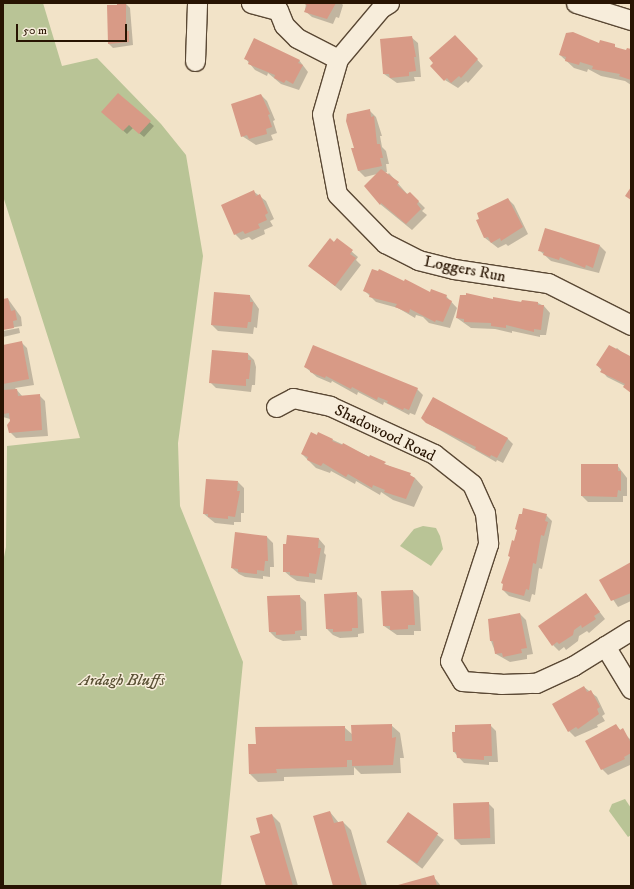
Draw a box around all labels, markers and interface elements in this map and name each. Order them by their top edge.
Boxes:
scale bar [18,16,129,42]
text: 50 m [23,23,47,38]
street label: Loggers Run [422,252,508,286]
street label: Shadowood Road [332,400,438,466]
park label: Ardagh Bluffs [79,670,165,690]

